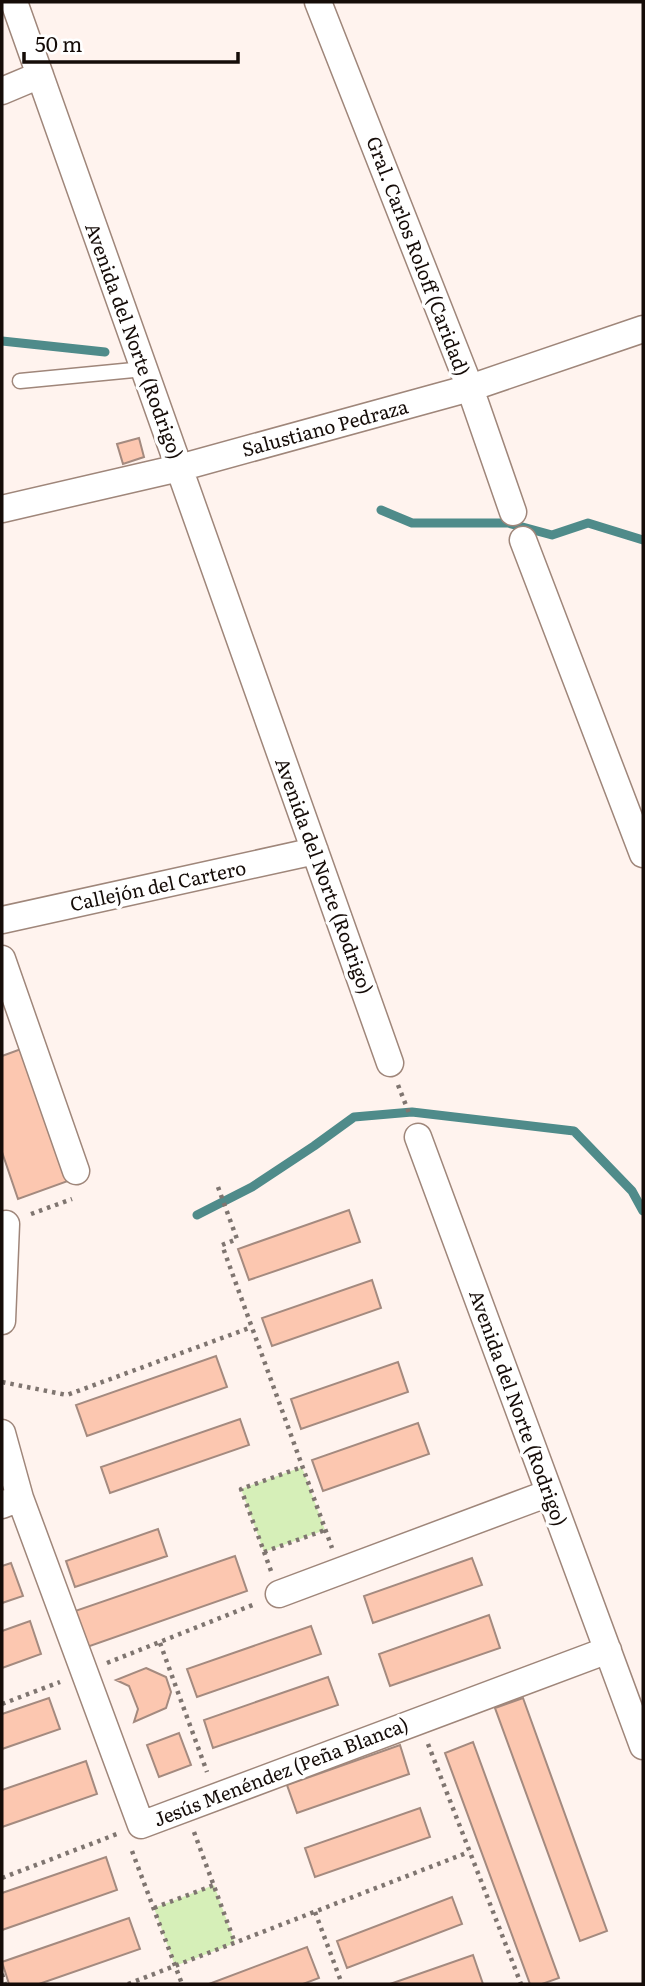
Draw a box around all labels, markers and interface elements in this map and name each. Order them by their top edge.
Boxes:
scale bar [24,21,238,65]
text: 50 m [35,27,82,58]
street label: Gral. Carlos Roloff (Caridad) [360,132,478,379]
street label: Avenida del Norte (Rodrigo) [79,219,191,463]
street label: Salustiano Pedraza [239,391,412,463]
street label: Avenida del Norte (Rodrigo) [269,754,381,998]
street label: Callejón del Cartero [67,853,248,917]
street label: Avenida del Norte (Rodrigo) [463,1286,575,1530]
street label: Jesús Menéndez (Peña Blanca) [149,1709,412,1833]

